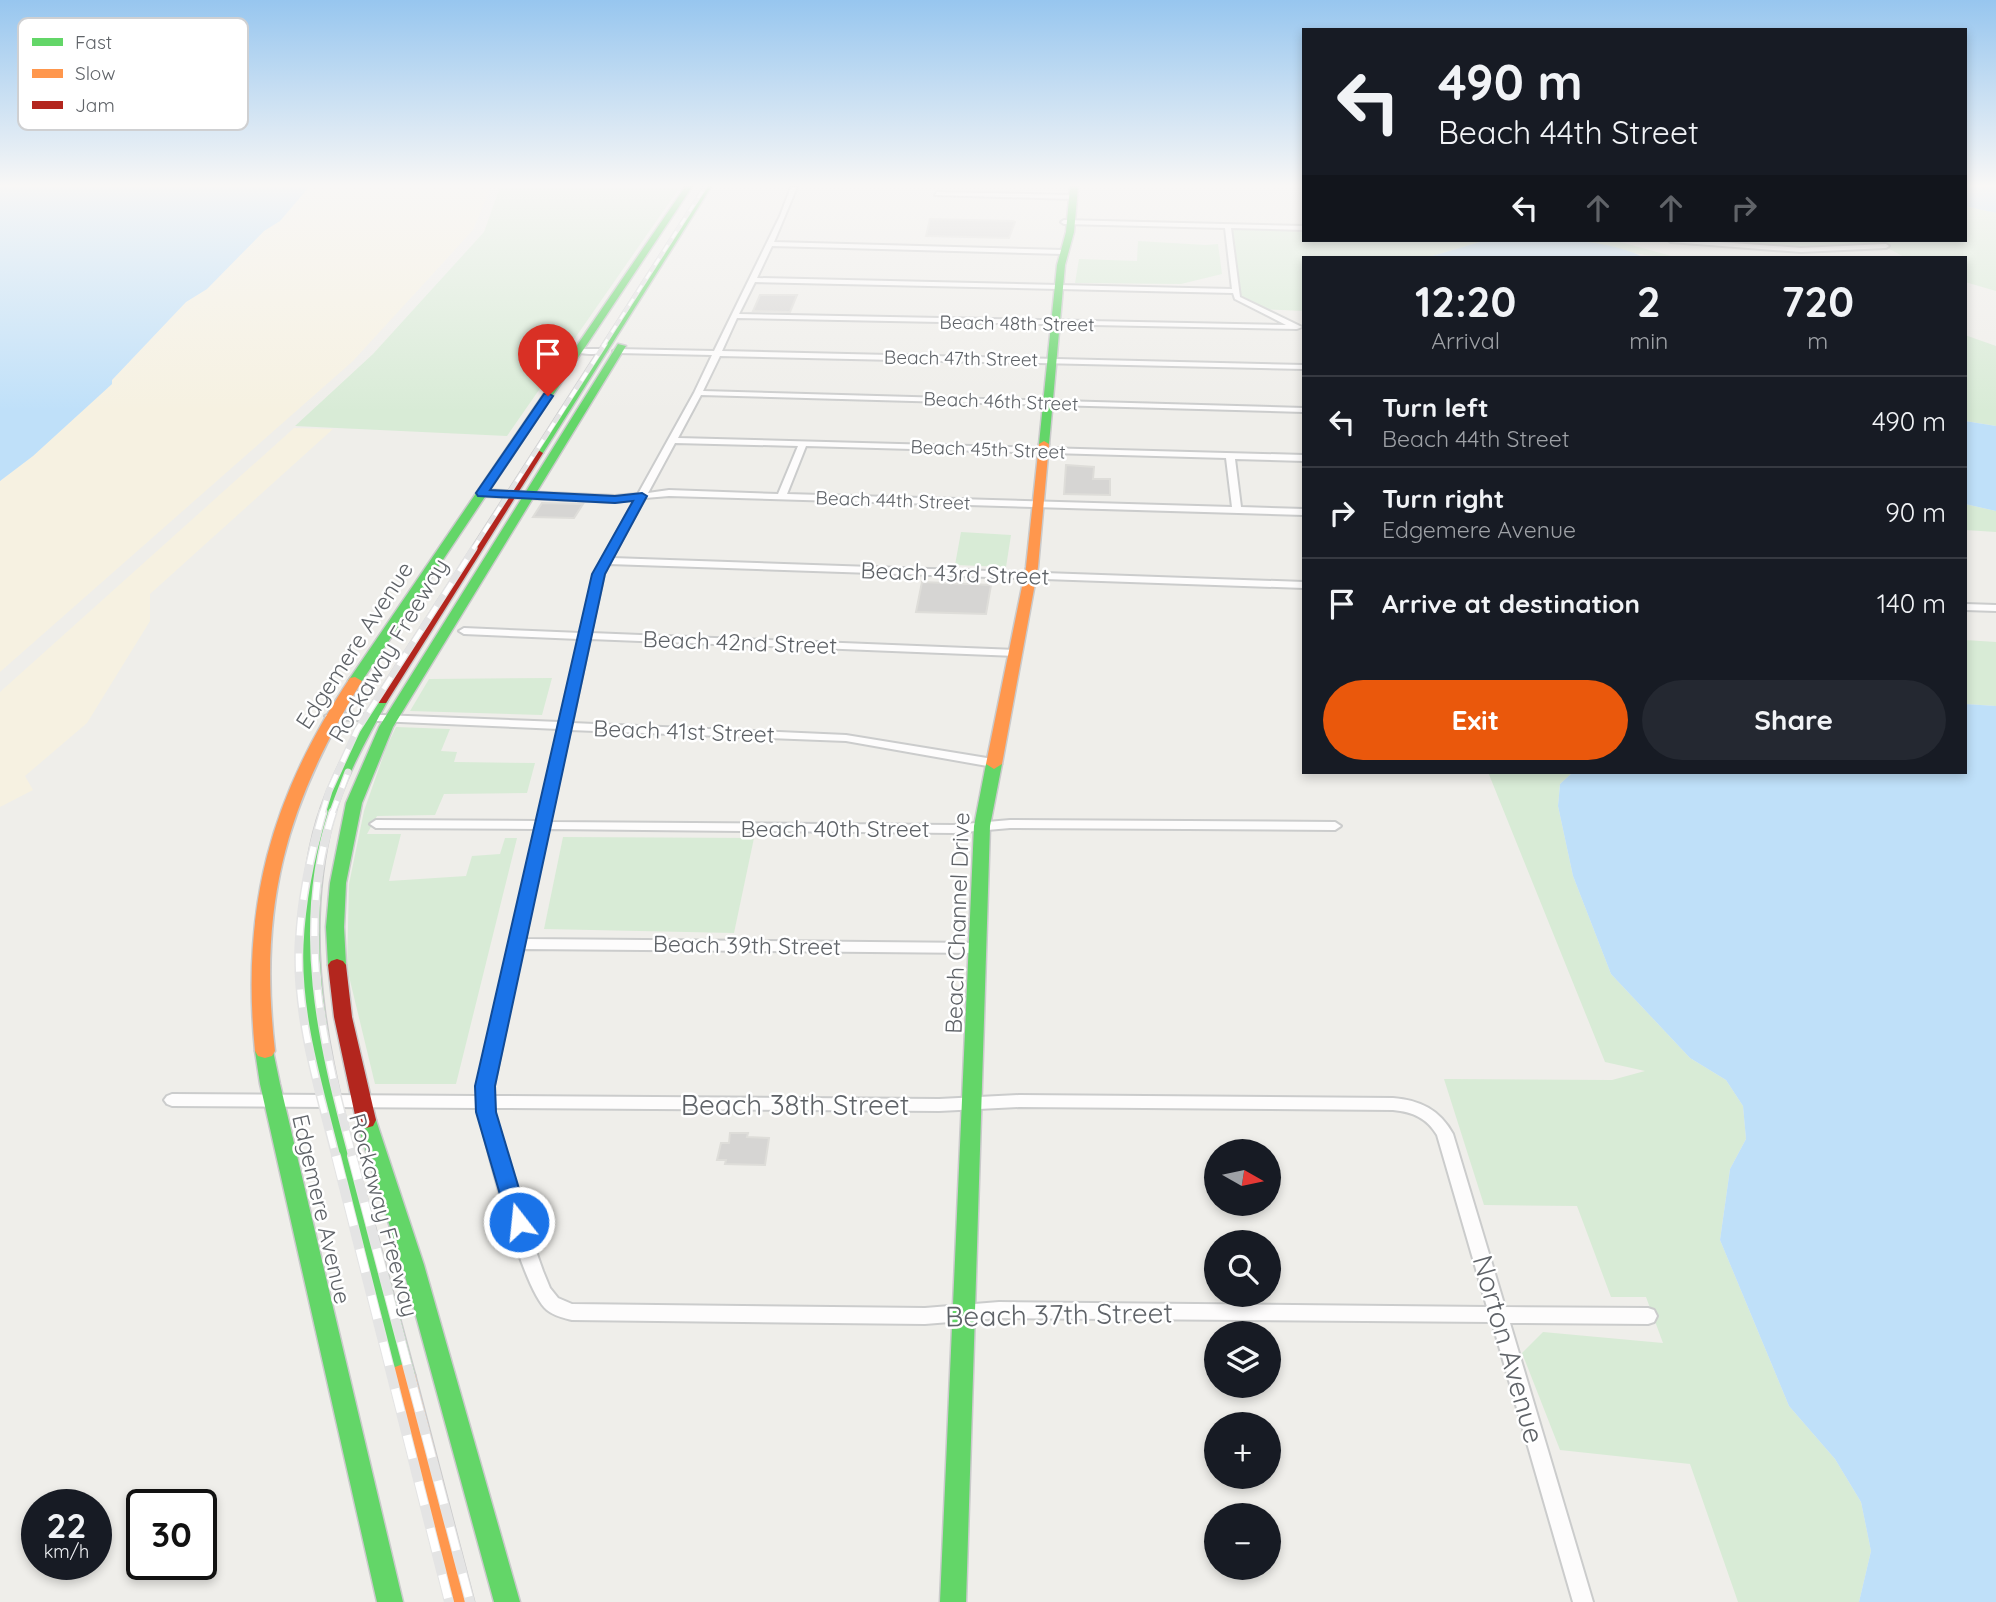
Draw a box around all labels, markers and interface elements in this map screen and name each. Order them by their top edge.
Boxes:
legend [18,18,248,130]
text: Fast [75,30,112,54]
text: 490 m [1438,51,1583,112]
icon: left [1323,56,1414,147]
text: Slow [75,61,116,85]
text: Jam [75,93,115,117]
text: Beach 44th Street [1438,112,1699,152]
icon: left [1506,189,1544,227]
icon: ahead [1579,189,1617,227]
icon: ahead [1652,189,1690,227]
icon: right [1725,189,1763,227]
text: 12:20 [1415,275,1516,328]
text: 2 [1637,275,1661,328]
text: 720 [1781,275,1854,328]
street label: Beach 48th Street [939,310,1095,336]
pin [518,324,578,396]
text: Arrival [1431,326,1500,355]
text: min [1629,326,1668,355]
text: m [1807,326,1828,355]
icon: arrive [529,335,567,373]
street label: Beach 47th Street [884,345,1038,371]
street label: Beach 46th Street [923,386,1079,416]
text: Turn left [1382,391,1489,424]
icon: left [1323,403,1361,441]
text: 490 m [1872,405,1946,438]
text: Beach 44th Street [1382,424,1569,453]
street label: Beach 45th Street [910,434,1066,464]
text: Turn right [1382,482,1504,515]
street label: Beach 44th Street [815,485,971,515]
icon: right [1323,494,1361,532]
text: 90 m [1885,496,1946,529]
text: Edgemere Avenue [1382,515,1576,544]
street label: Rockaway Freeway [322,553,454,747]
street label: Beach 43rd Street [860,555,1050,591]
street label: Edgemere Avenue [289,556,419,734]
icon: arrive [1323,585,1361,623]
text: Arrive at destination [1382,587,1640,620]
text: 140 m [1877,587,1946,620]
street label: Beach 42nd Street [642,624,838,660]
button: Exit [1323,680,1628,760]
button: Share [1642,680,1946,760]
street label: Beach 41st Street [593,713,775,749]
street label: Beach Channel Drive [939,812,975,1034]
street label: Beach 40th Street [740,814,930,843]
street label: Beach 39th Street [653,929,841,961]
street label: Beach 38th Street [681,1087,909,1122]
street label: Rockaway Freeway [343,1110,425,1320]
street label: Edgemere Avenue [286,1111,358,1307]
north arrow [1204,1139,1281,1216]
map controls [1204,1139,1281,1580]
position arrow [482,1185,556,1259]
button: search [1204,1230,1281,1307]
street label: Norton Avenue [1465,1251,1553,1447]
street label: Beach 37th Street [945,1295,1173,1333]
button: layers [1204,1321,1281,1398]
button: + [1204,1412,1281,1489]
speed limit sign: 30 [126,1489,217,1580]
text: 22 [47,1503,86,1547]
button: − [1204,1503,1281,1580]
text: km/h [44,1540,89,1563]

